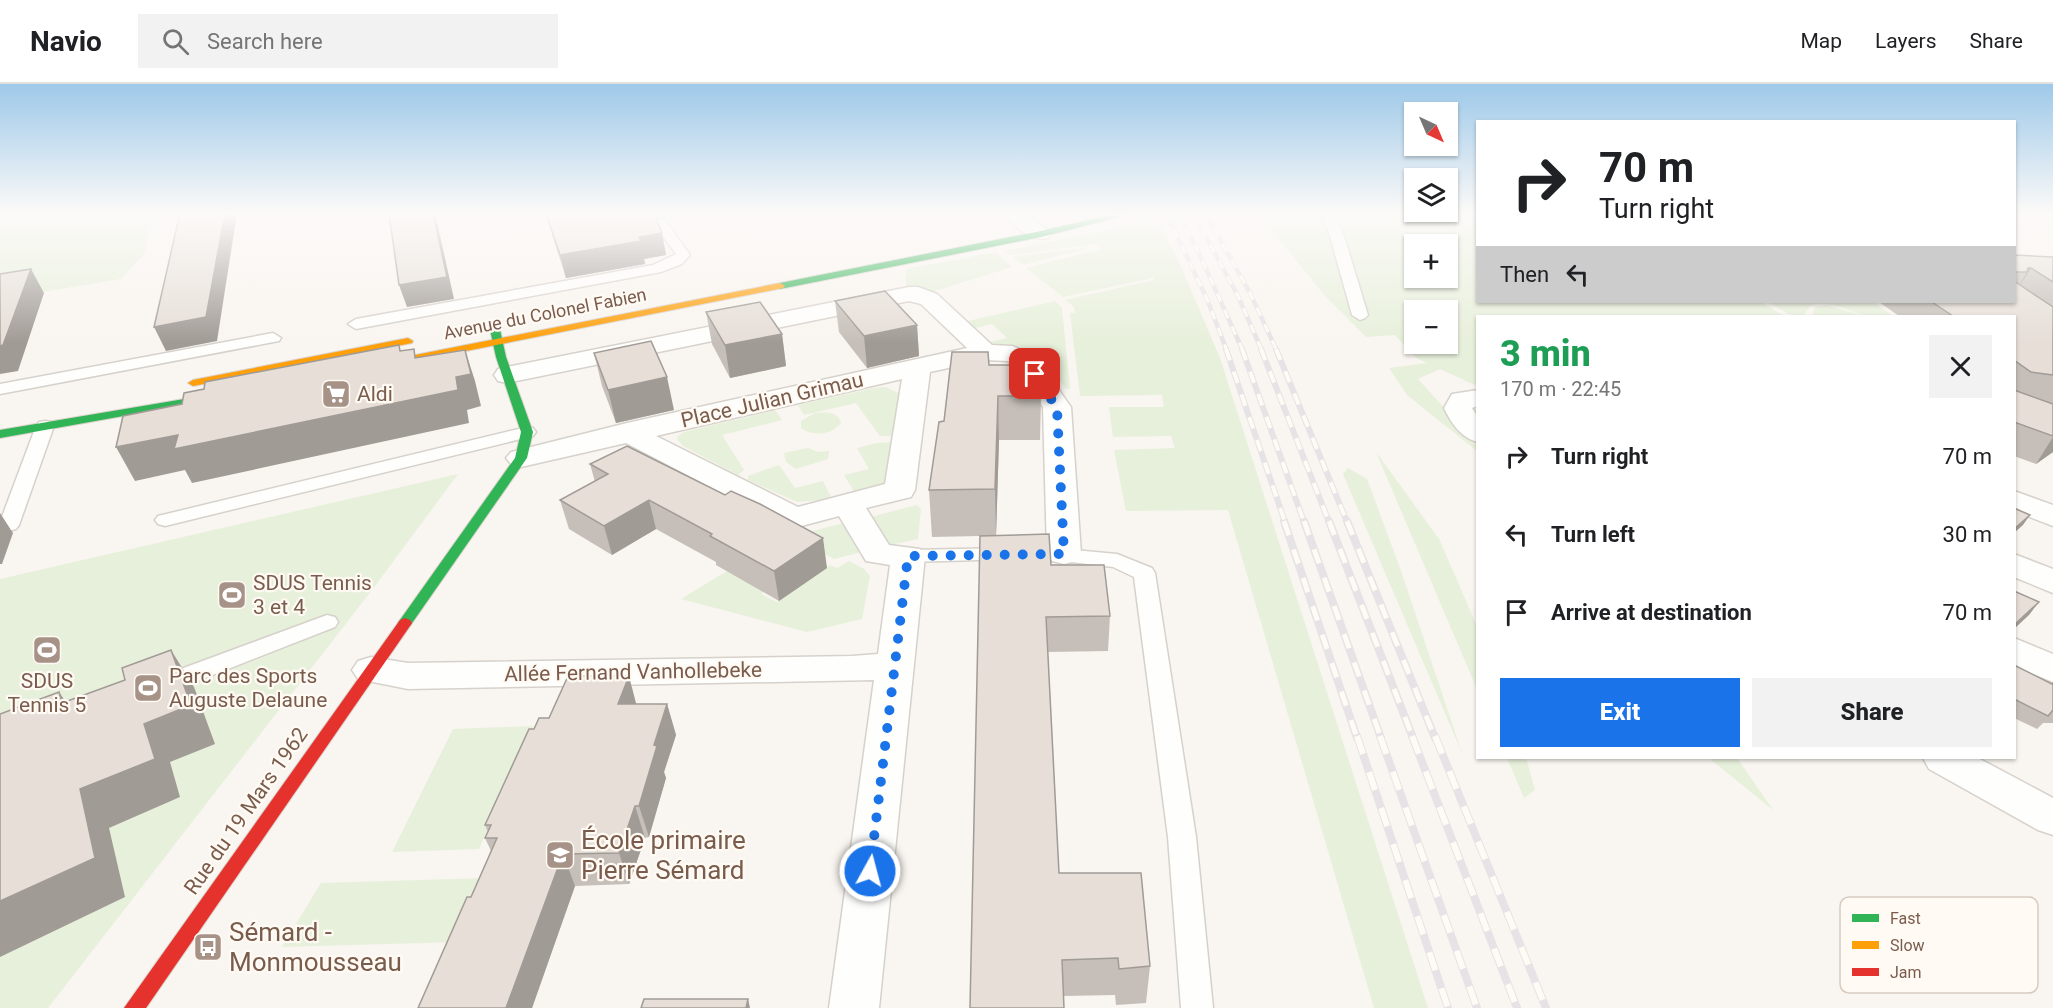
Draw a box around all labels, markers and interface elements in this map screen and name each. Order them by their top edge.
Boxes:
search box [138,14,558,68]
text: Navio [30,25,102,58]
icon: search [159,25,192,58]
text: Search here [207,29,323,54]
text: Map [1800,29,1842,53]
text: Layers [1875,29,1936,53]
text: Share [1969,29,2023,53]
north arrow [1404,102,1458,156]
map controls [1404,102,1458,354]
text: 70 m [1599,143,1694,192]
icon: right [1500,144,1578,222]
button: layers [1404,168,1458,222]
text: Turn right [1599,193,1714,225]
button: + [1404,234,1458,288]
icon: left [1561,258,1594,291]
text: Then [1500,262,1549,287]
street label: Avenue du Colonel Fabien [442,284,648,343]
button: − [1404,300,1458,354]
text: 3 min [1500,333,1591,375]
button: close [1929,335,1992,398]
pin [1009,348,1060,399]
icon: arrive [1018,357,1051,390]
street label: Place Julian Grimau [678,367,866,433]
text: 170 m · 22:45 [1500,377,1621,401]
supermarket icon: Aldi [320,378,352,410]
place label: Aldi [357,382,393,406]
icon: right [1500,440,1533,473]
text: Turn right [1551,444,1648,469]
text: 70 m [1943,444,1992,469]
icon: left [1500,518,1533,551]
text: Turn left [1551,522,1635,547]
text: 30 m [1943,522,1992,547]
place label: SDUS Tennis 3 et 4 [253,571,372,619]
sports icon: SDUS Tennis 3 et 4 [216,579,248,611]
icon: arrive [1500,596,1533,629]
text: Arrive at destination [1551,600,1752,625]
text: 70 m [1943,600,1992,625]
sports icon: SDUS Tennis 5 [31,634,63,666]
street label: Allée Fernand Vanhollebeke [504,658,762,686]
place label: Parc des Sports Auguste Delaune [169,664,327,712]
place label: SDUS Tennis 5 [8,669,86,717]
sports icon: Parc des Sports Auguste Delaune [132,672,164,704]
button: Exit [1500,678,1740,747]
button: Share [1752,678,1992,747]
street label: Rue du 19 Mars 1962 [179,723,313,899]
place label: École primaire Pierre Sémard [581,825,746,885]
school or university icon: École primaire Pierre Sémard [544,839,576,871]
position arrow [838,839,902,903]
legend [1840,897,2038,993]
text: Fast [1890,909,1921,928]
place label: Sémard - Monmousseau [229,917,402,977]
bus stop icon: Sémard - Monmousseau [192,931,224,963]
text: Slow [1890,936,1925,955]
text: Jam [1890,963,1922,982]

